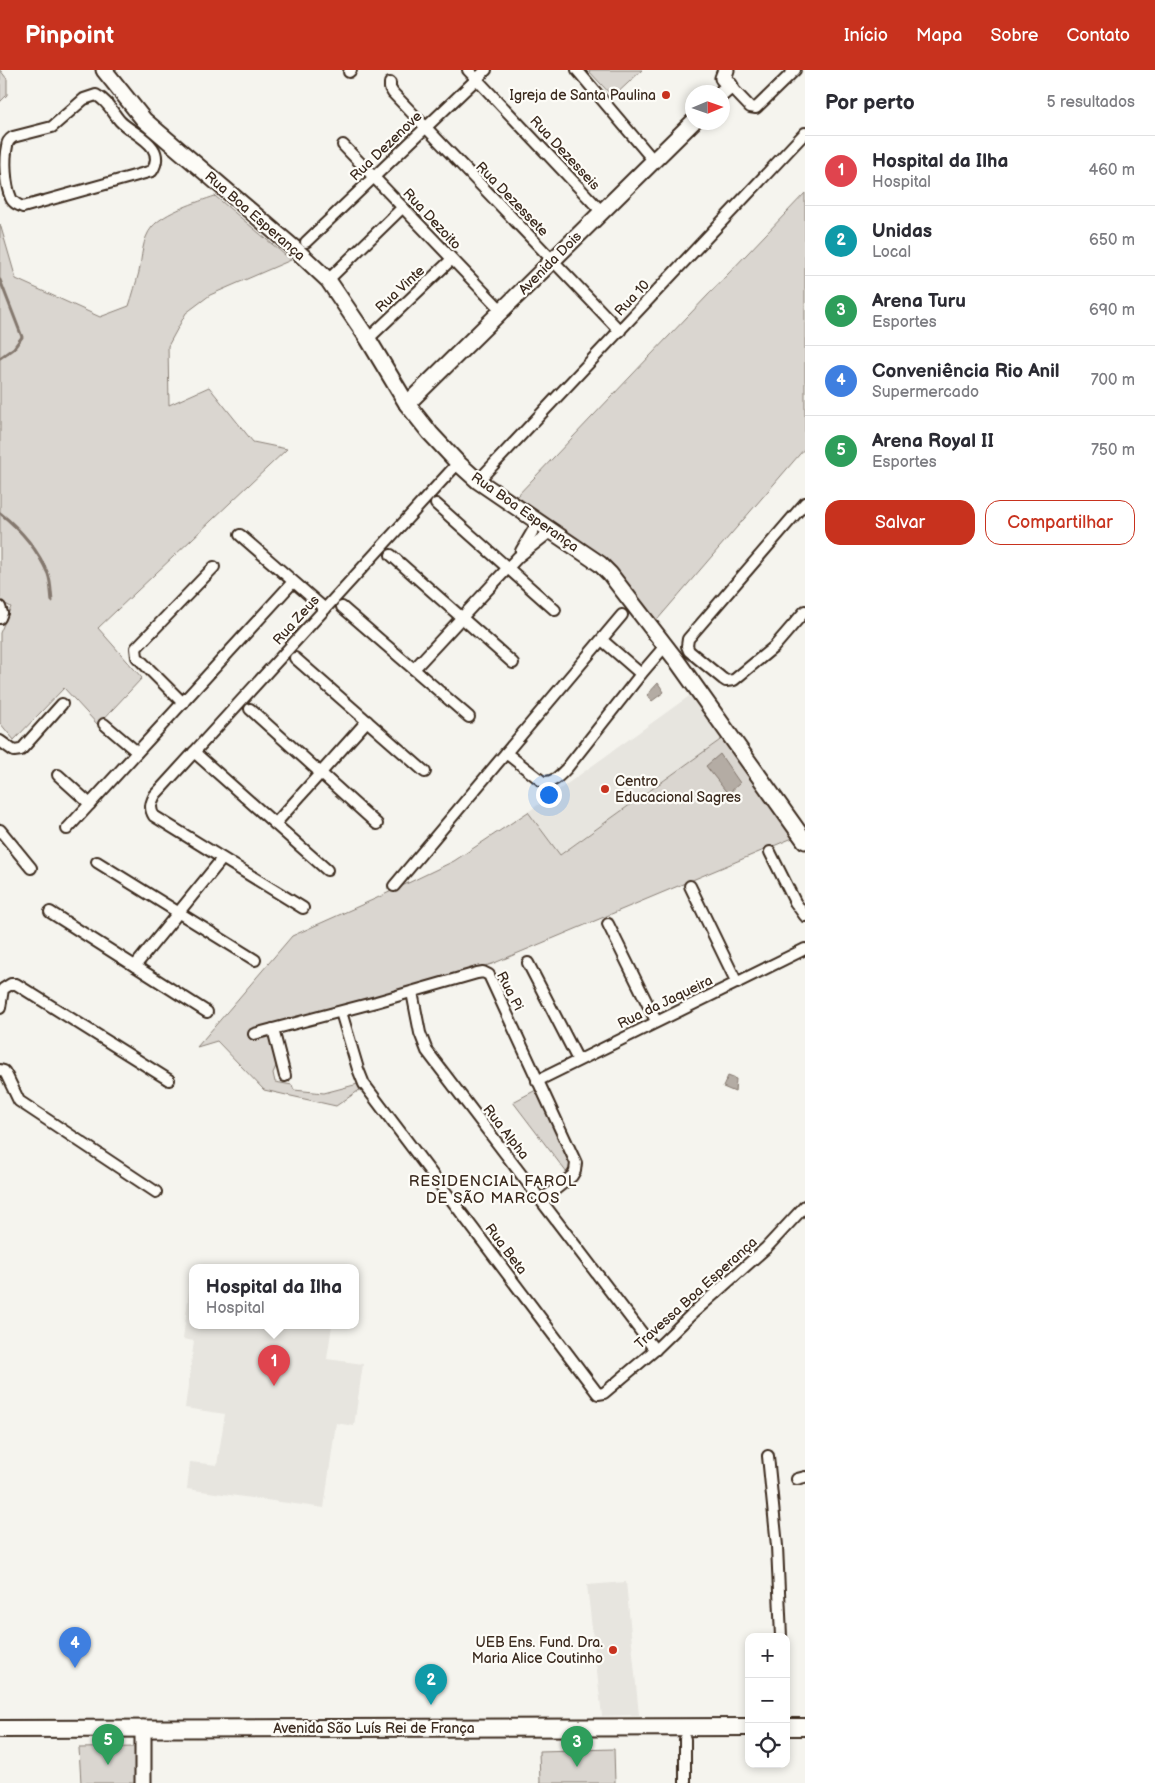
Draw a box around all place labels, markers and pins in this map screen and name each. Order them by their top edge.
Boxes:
place label: Igreja de Santa Paulina [510,87,656,104]
marker: Igreja de Santa Paulina [660,89,672,101]
place label: Centro Educacional Sagres [615,773,741,806]
marker: Centro Educacional Sagres [599,783,611,795]
pin: 1 [258,1345,290,1386]
pin: 4 [59,1627,91,1668]
place label: UEB Ens. Fund. Dra. Maria Alice Coutinho [472,1634,603,1667]
marker: UEB Ens. Fund. Dra. Maria Alice Coutinho [607,1644,619,1656]
pin: 2 [415,1664,447,1705]
pin: 5 [92,1724,124,1765]
pin: 3 [561,1726,593,1767]

